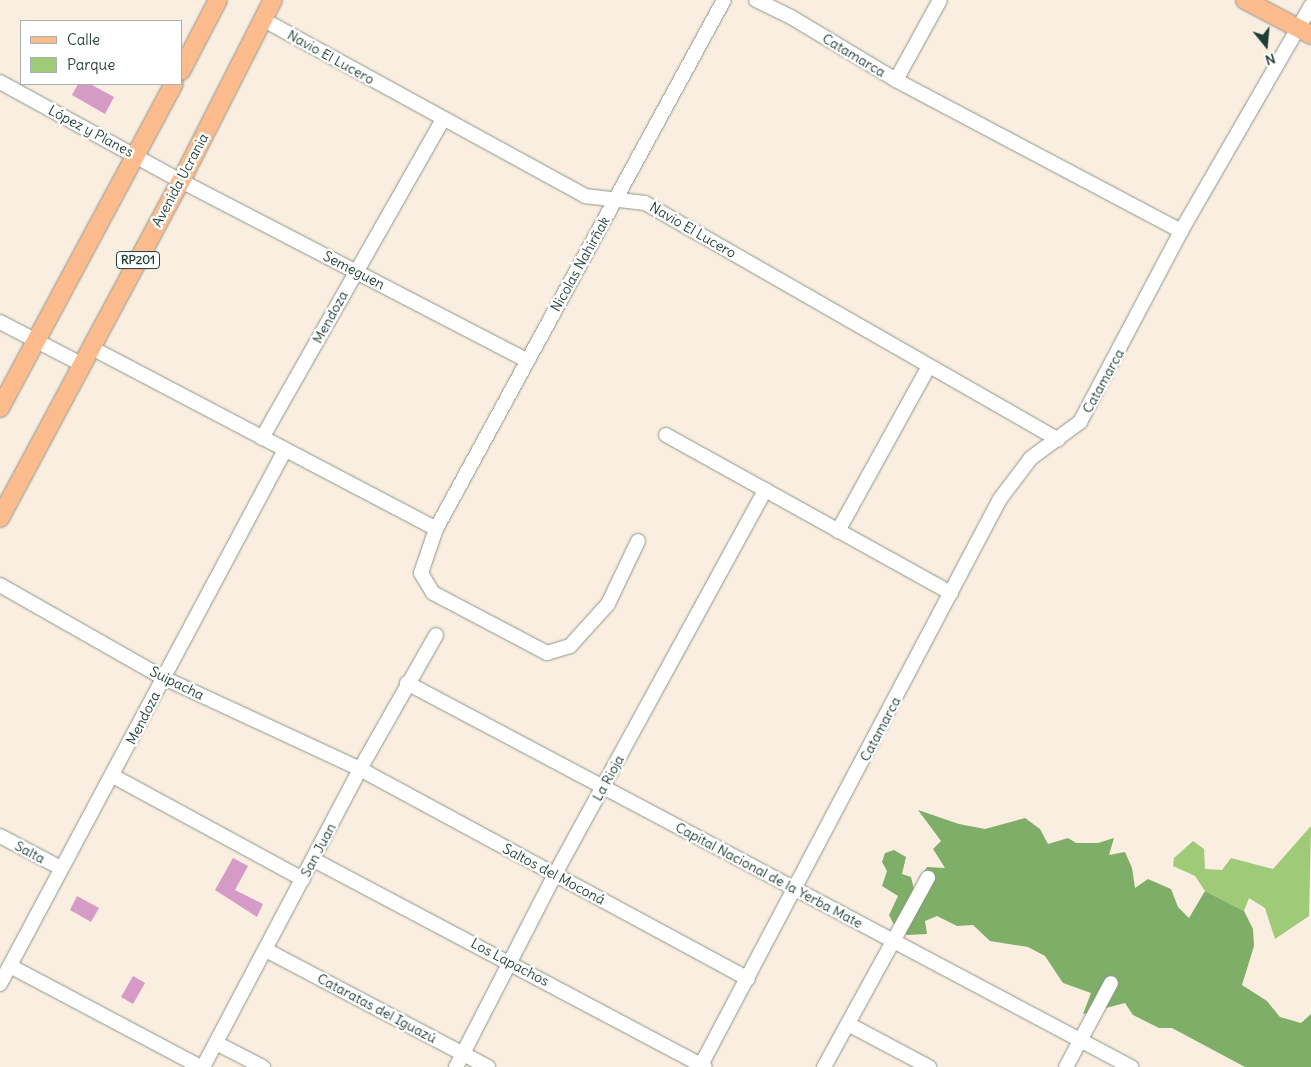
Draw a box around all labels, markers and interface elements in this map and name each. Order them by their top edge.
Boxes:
legend [20,20,182,85]
north arrow [1241,20,1291,70]
street label: Navio El Lucero [285,26,377,88]
text: Calle [67,30,100,49]
street label: Catamarca [819,30,889,80]
text: N [1263,49,1278,69]
text: Parque [67,55,115,74]
street label: López y Planes [46,102,136,160]
street label: Avenida Ucrania [148,130,212,230]
street label: Navio El Lucero [647,199,739,261]
street label: Nicolas Nahirñak [547,214,613,314]
street label: Semeguen [320,247,388,293]
road number: RP201 [116,250,160,270]
street label: Mendoza [309,288,351,346]
street label: Catamarca [1079,346,1127,416]
street label: Suipacha [147,663,207,703]
street label: Mendoza [122,689,164,747]
street label: Catamarca [856,694,904,764]
street label: La Rioja [589,752,627,804]
street label: Capital Nacional de la Yerba Mate [673,818,865,932]
street label: San Juan [297,820,339,880]
street label: Salta [12,837,48,867]
street label: Saltos del Moconá [500,840,608,908]
street label: Los Lapachos [468,934,552,990]
street label: Cataratas del Iguazú [315,969,439,1047]

